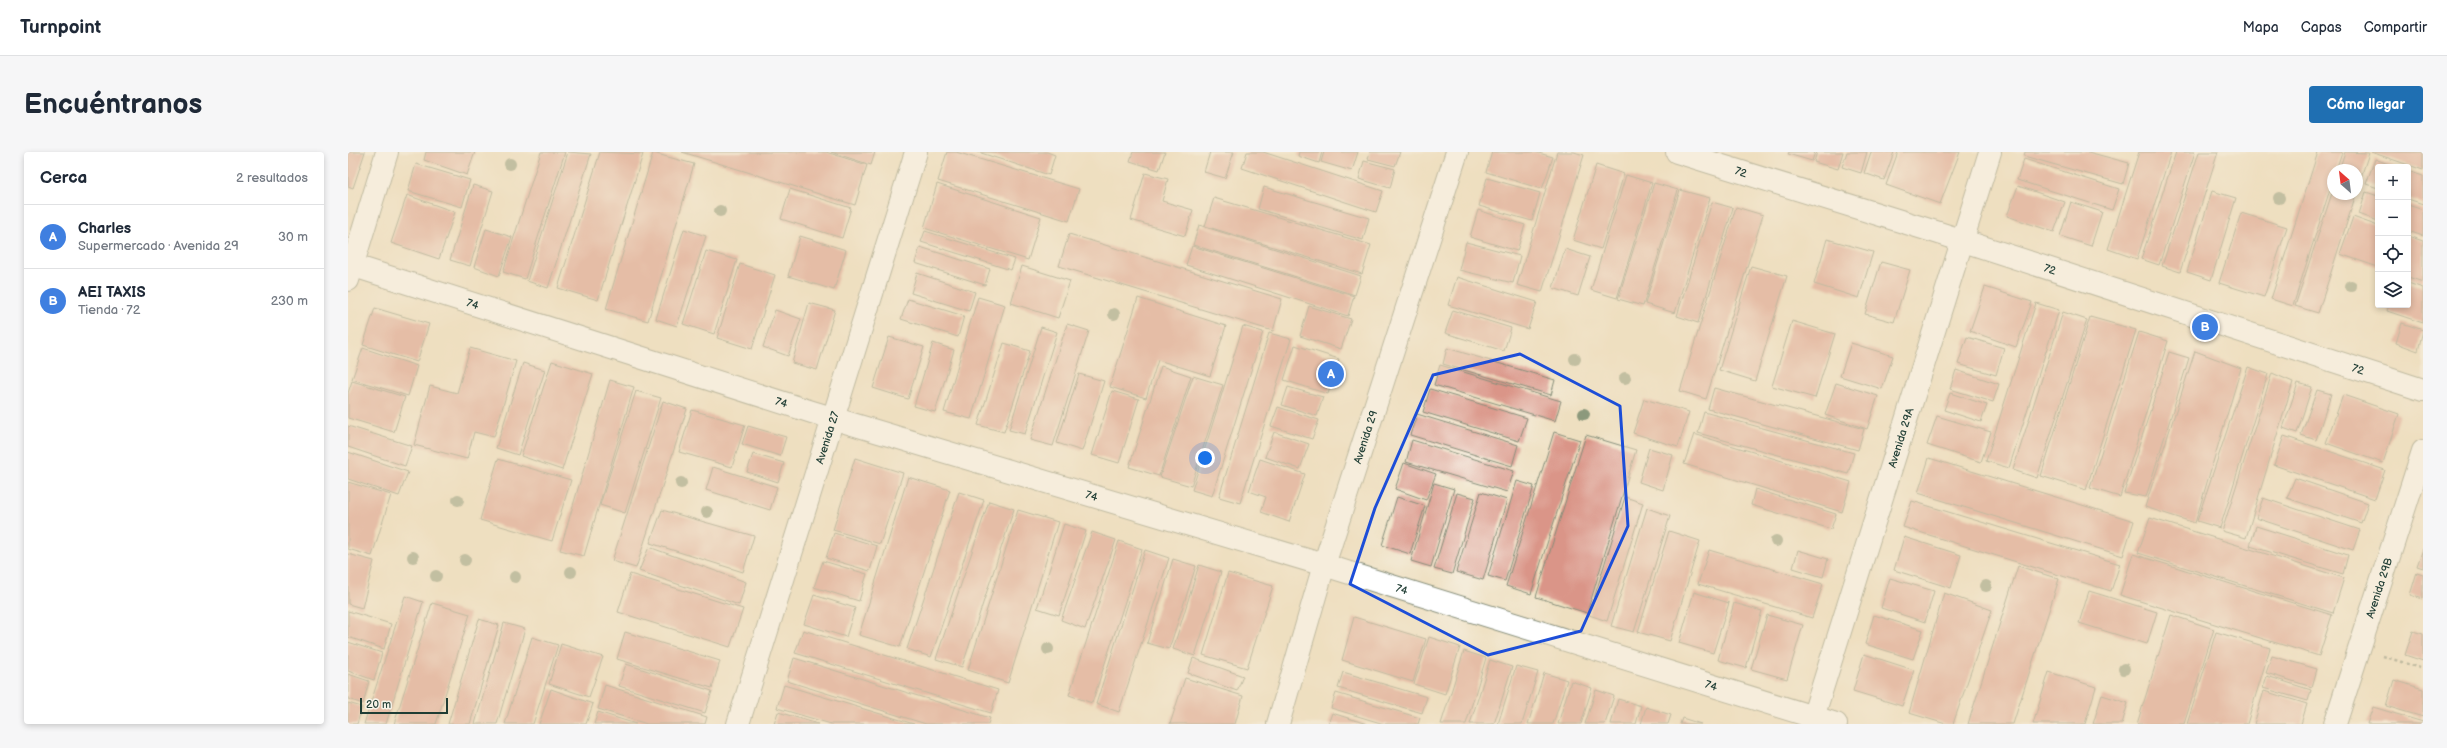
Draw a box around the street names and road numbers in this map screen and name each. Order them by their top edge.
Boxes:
street label: 72 [1733,164,1749,180]
street label: 72 [2042,261,2058,278]
street label: 74 [465,296,481,312]
street label: 72 [2350,361,2366,378]
street label: 74 [774,395,789,411]
street label: Avenida 29A [1886,406,1917,469]
street label: Avenida 27 [813,409,842,466]
street label: Avenida 29 [1351,409,1380,465]
street label: 74 [1084,488,1100,504]
street label: Avenida 29B [2364,556,2395,620]
street label: 74 [1394,582,1410,598]
street label: 74 [1703,678,1719,694]

